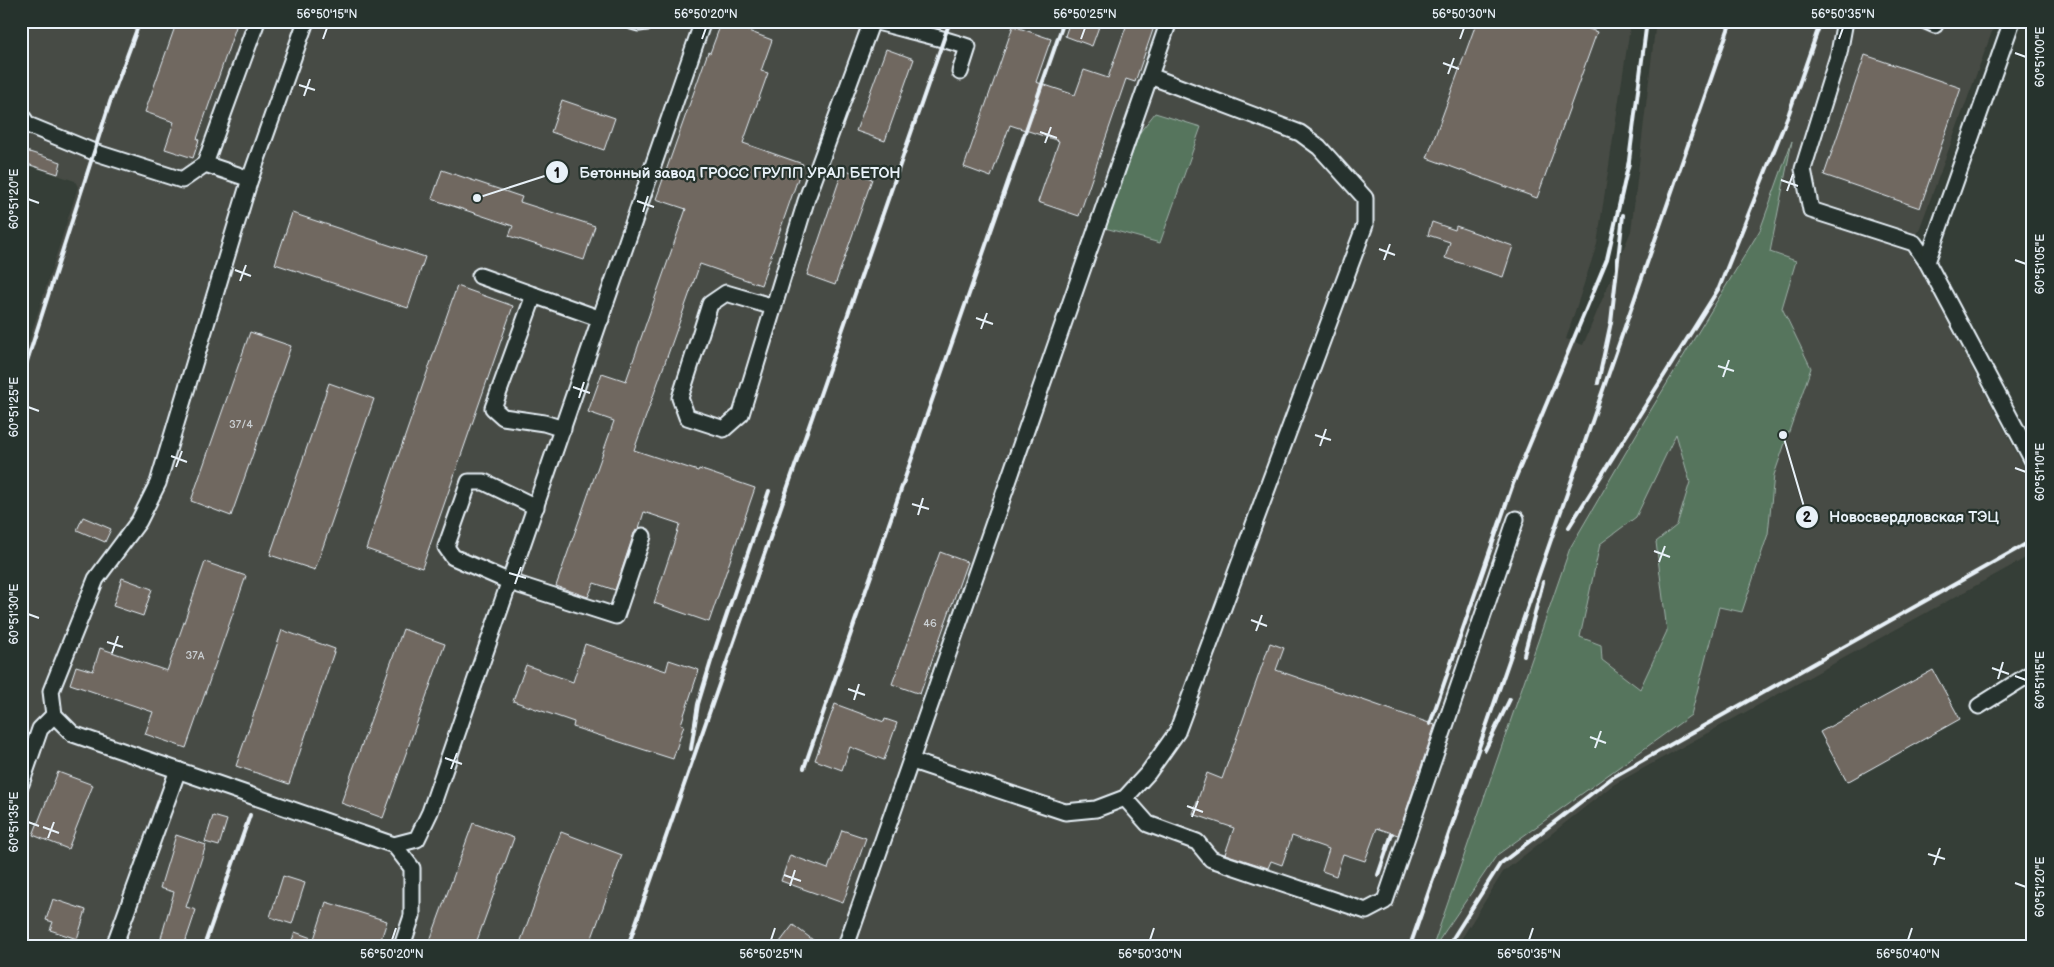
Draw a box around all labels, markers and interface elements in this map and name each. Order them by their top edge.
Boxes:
text: 56°50'15"N [296,7,358,22]
text: 56°50'20"N [674,7,738,22]
text: 56°50'25"N [1053,7,1117,22]
text: 56°50'30"N [1432,7,1496,22]
text: 56°50'35"N [1811,7,1875,22]
text: 60°51'00"E [2033,27,2048,87]
callout: Бетонный завод ГРОСС ГРУПП УРАЛ БЕТОН [545,157,911,187]
text: 1 [554,164,560,183]
text: Бетонный завод ГРОСС ГРУПП УРАЛ БЕТОН [579,164,901,183]
text: 60°51'20"E [7,169,22,229]
text: 60°51'05"E [2033,234,2048,294]
text: 60°51'25"E [7,377,22,437]
house number: 37/4 [229,418,253,431]
text: 60°51'10"E [2033,443,2048,501]
callout: Новосвердловская ТЭЦ [1794,502,2009,532]
text: 2 [1803,508,1812,527]
text: Новосвердловская ТЭЦ [1829,508,1999,527]
text: 60°51'30"E [7,583,22,644]
house number: 46 [923,617,937,630]
house number: 37А [186,649,205,662]
text: 60°51'15"E [2033,651,2048,709]
text: 60°51'35"E [7,792,22,852]
text: 60°51'20"E [2033,857,2048,917]
text: 56°50'20"N [360,947,424,962]
text: 56°50'25"N [739,947,803,962]
text: 56°50'30"N [1118,947,1182,962]
text: 56°50'35"N [1497,947,1561,962]
text: 56°50'40"N [1876,947,1940,962]

